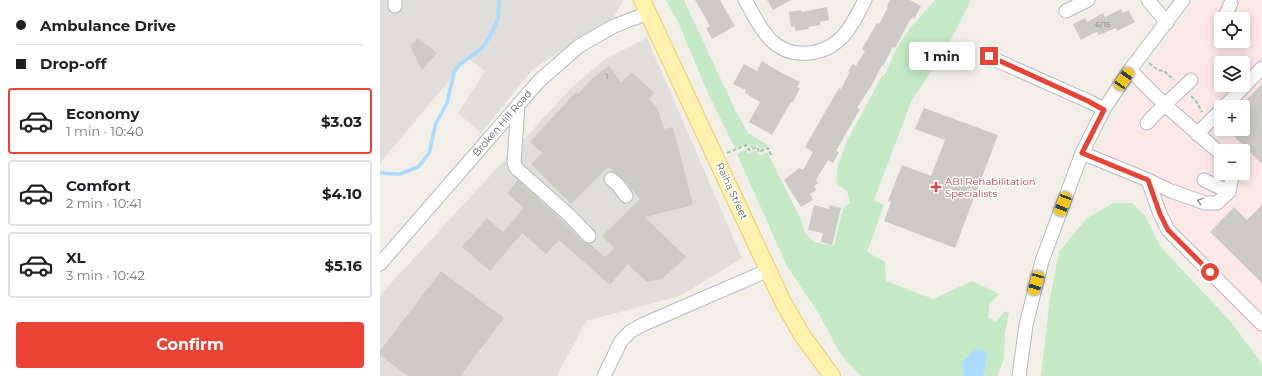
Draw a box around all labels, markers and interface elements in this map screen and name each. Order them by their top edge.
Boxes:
map controls [1214,12,1250,180]
button: locate [1214,12,1250,48]
text: Ambulance Drive [40,16,176,35]
house number: 6/15 [1095,19,1111,29]
callout: 1 min [909,42,975,70]
route end [980,47,998,65]
text: 1 min [924,48,960,64]
text: Drop-off [40,54,107,73]
button: layers [1214,56,1250,92]
car [1112,66,1136,92]
house number: 1 [606,71,608,81]
street label: Broken Hill Road [470,87,534,159]
button: + [1214,100,1250,136]
icon: car [18,103,54,139]
text: Economy [66,104,139,123]
text: $3.03 [321,112,362,131]
text: 1 min · 10:40 [66,123,144,139]
button: − [1214,144,1250,180]
street label: Raiha Street [713,160,751,222]
icon: car [18,175,54,211]
place label: ABI Rehabilitation Specialists [945,175,1036,200]
text: Comfort [66,176,131,195]
marker: ABI Rehabilitation Specialists [930,181,942,193]
text: $4.10 [322,184,362,203]
car [1053,191,1073,217]
text: 2 min · 10:41 [66,195,142,211]
one-way arrow [1197,197,1204,206]
icon: car [18,247,54,283]
text: XL [66,248,85,267]
text: $5.16 [324,256,362,275]
route start [1201,263,1219,281]
text: 3 min · 10:42 [66,267,145,283]
car [1027,270,1045,296]
button: Confirm [16,322,364,368]

